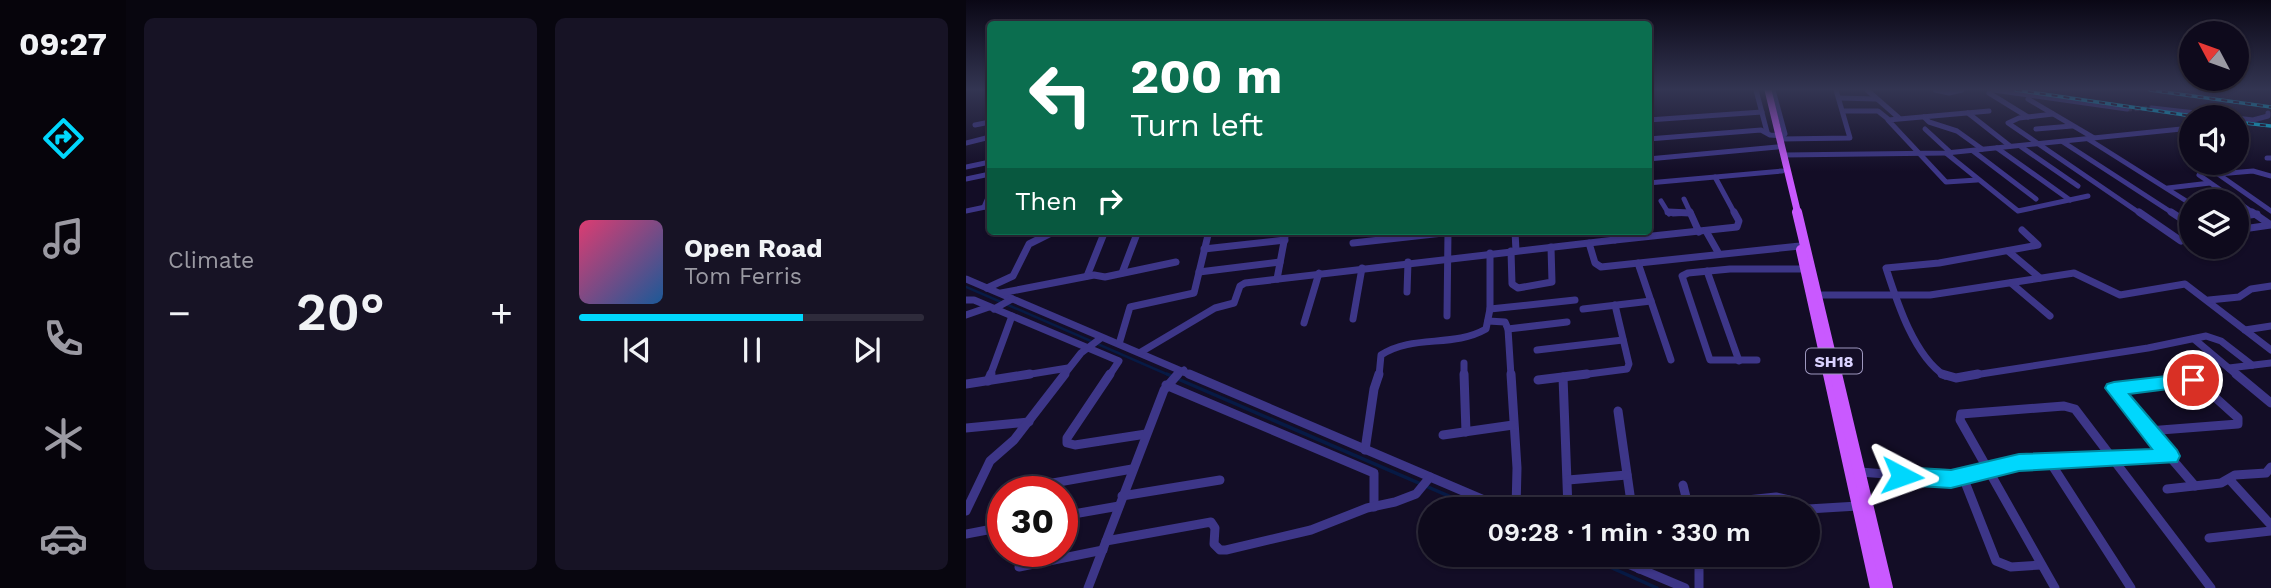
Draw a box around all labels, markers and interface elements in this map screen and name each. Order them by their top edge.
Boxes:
north arrow [2179,21,2249,91]
map controls [2179,21,2249,259]
text: 09:27 [19,25,107,63]
text: 200 m [1130,47,1282,105]
icon: left [1015,49,1106,140]
button: sound [2179,105,2249,175]
text: Turn left [1130,106,1263,144]
icon: directions [39,114,88,163]
icon: right [1091,182,1129,220]
text: Then [1015,186,1077,216]
button: layers [2179,189,2249,259]
icon: music [39,214,88,263]
text: Open Road [684,233,822,263]
text: Climate [168,247,254,274]
text: Tom Ferris [684,263,802,290]
text: 20° [296,282,385,343]
text: − [168,291,191,335]
text: + [490,291,513,335]
icon: phone [39,314,88,363]
icon: previous [618,331,656,369]
icon: pause [733,331,771,369]
icon: next [848,331,886,369]
road number: SH18 [1806,348,1862,374]
pin [2163,350,2223,410]
icon: arrive [2174,361,2212,399]
icon: climate [39,414,88,463]
position arrow [1865,439,1939,513]
speed limit sign: 30 [987,476,1078,567]
icon: car [39,514,88,563]
text: 09:28 · 1 min · 330 m [1487,517,1751,547]

